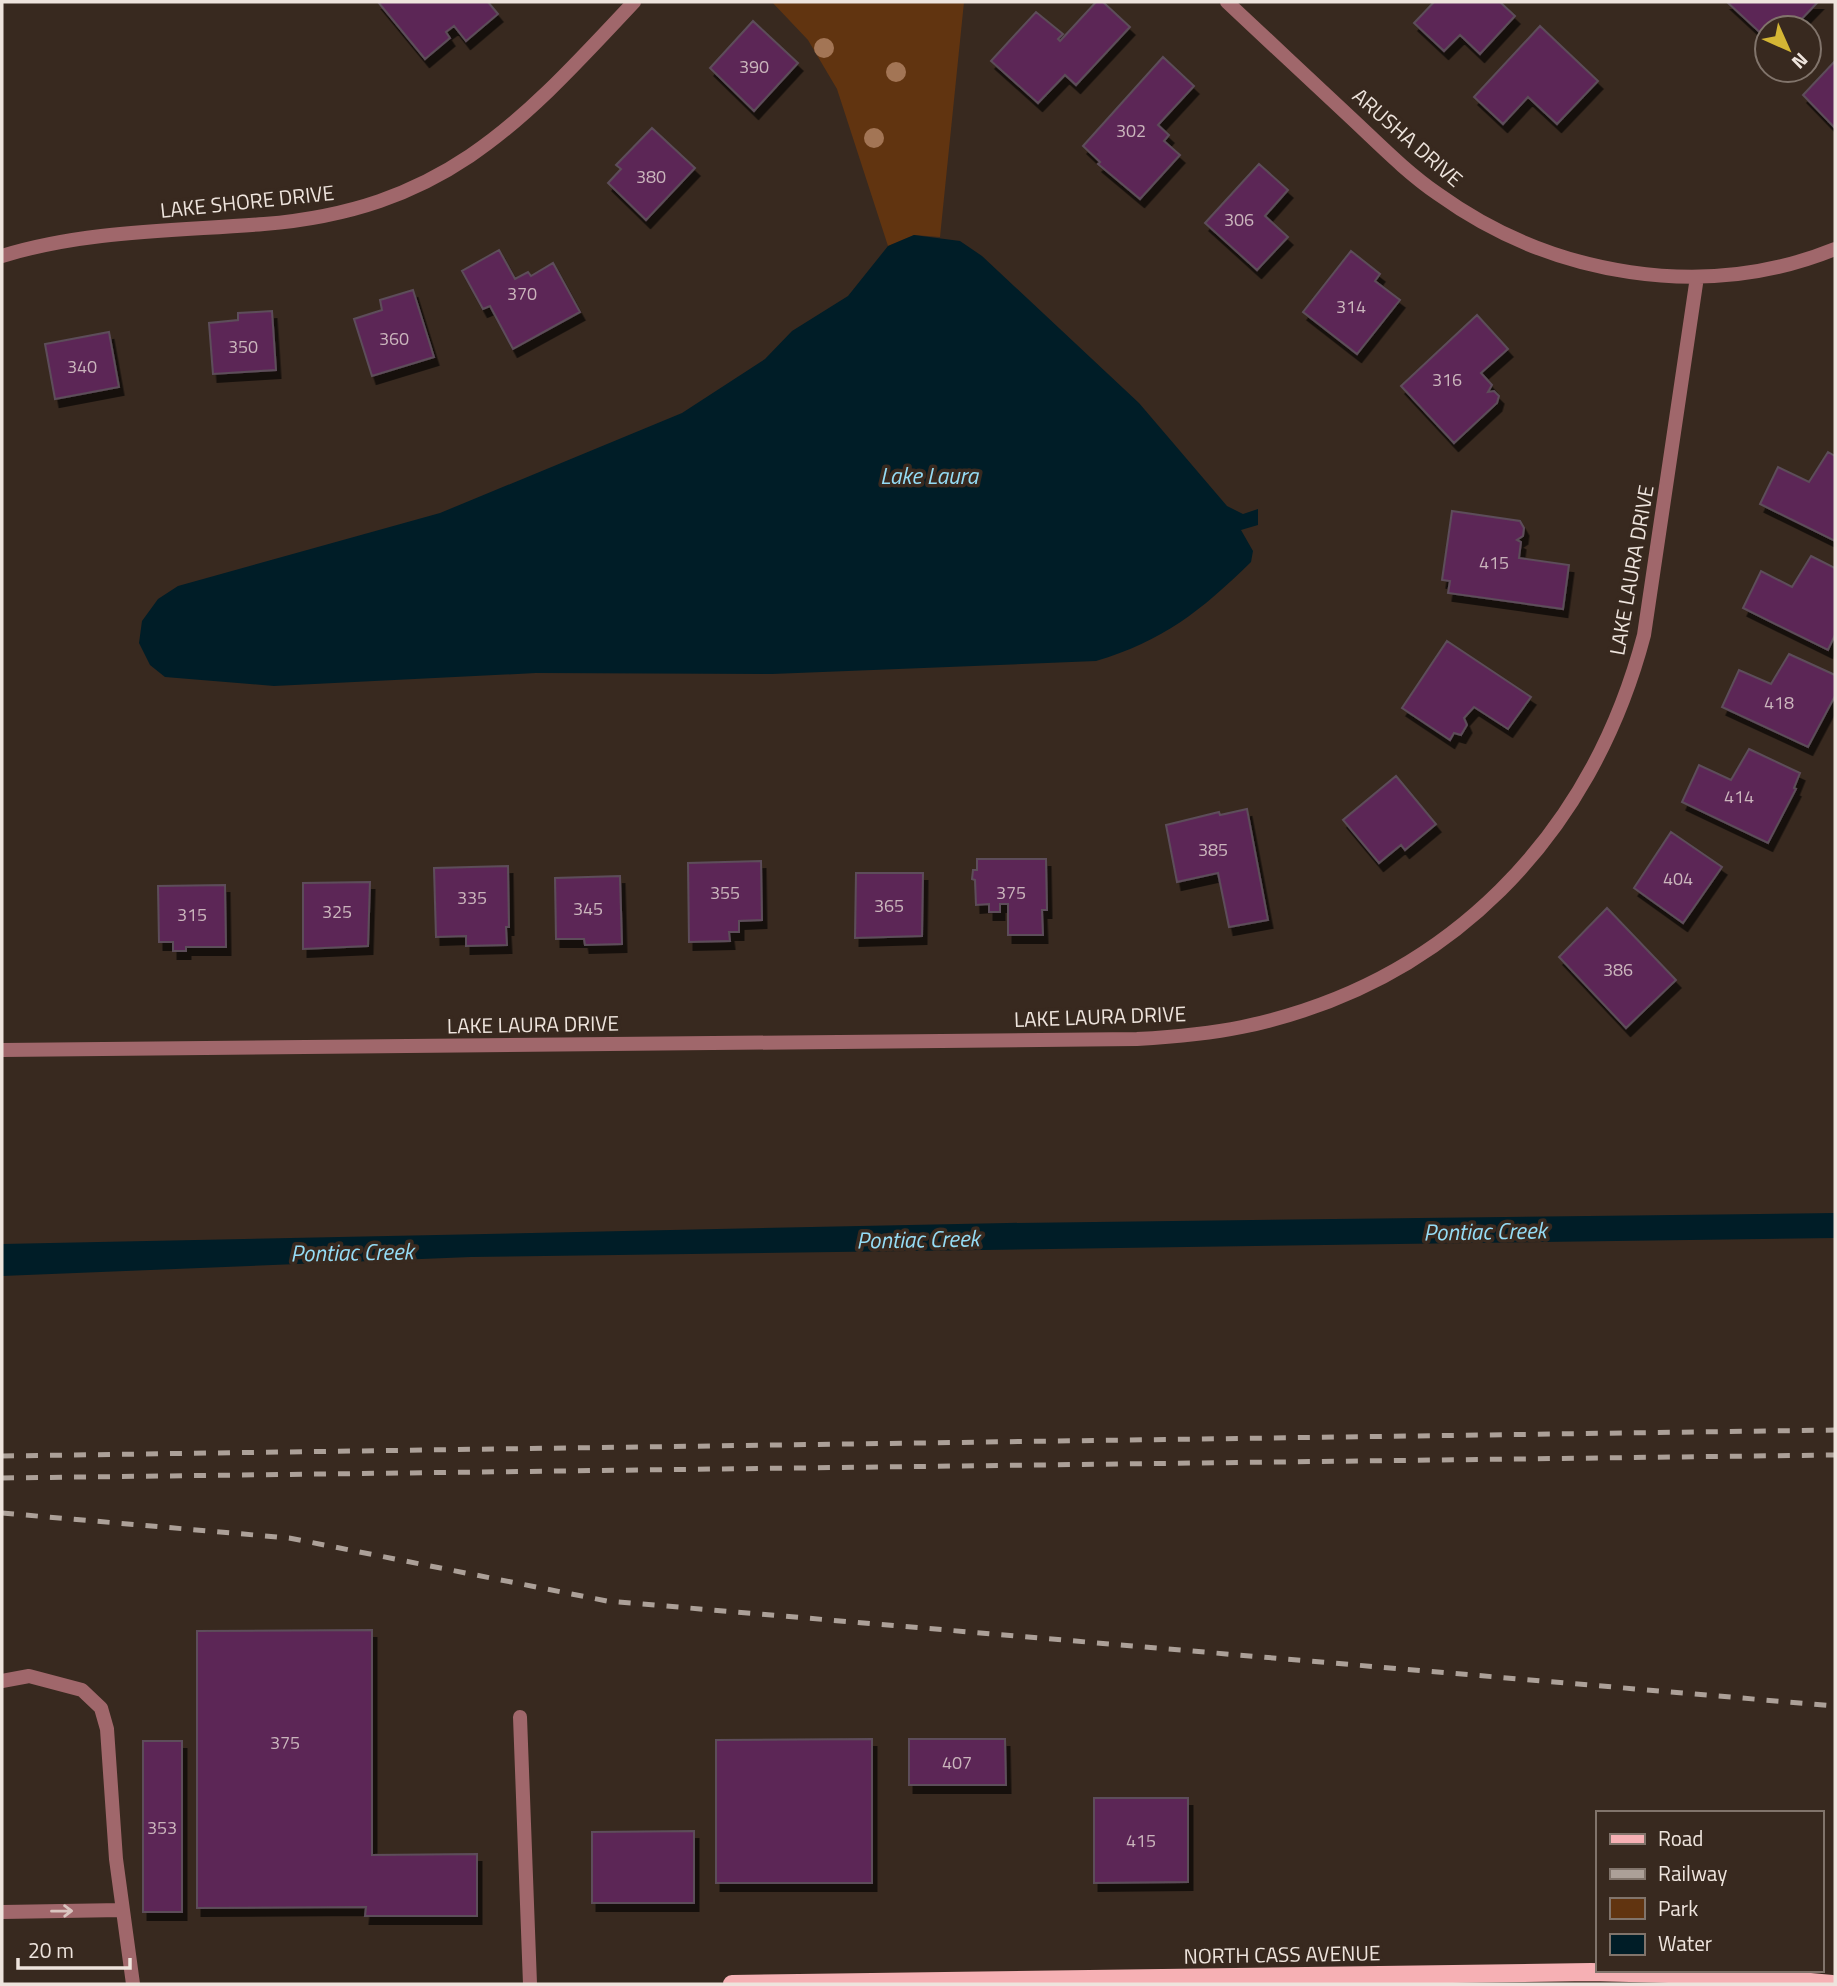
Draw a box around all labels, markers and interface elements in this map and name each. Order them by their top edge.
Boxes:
north arrow [1753,14,1823,84]
text: N [1785,46,1815,76]
house number: 390 [739,53,769,80]
street label: ARUSHA DRIVE [1346,80,1470,194]
house number: 302 [1116,117,1146,144]
house number: 380 [636,163,666,190]
street label: LAKE SHORE DRIVE [158,176,336,226]
house number: 306 [1224,206,1254,233]
house number: 370 [507,280,537,307]
house number: 314 [1336,293,1366,320]
house number: 360 [379,325,409,352]
house number: 350 [228,333,258,360]
house number: 340 [67,353,97,380]
house number: 316 [1432,366,1462,393]
water label: Lake Laura [880,458,979,493]
street label: LAKE LAURA DRIVE [1600,482,1662,658]
house number: 415 [1479,549,1509,576]
house number: 418 [1764,689,1794,716]
house number: 414 [1724,783,1754,810]
house number: 385 [1198,836,1228,863]
house number: 404 [1663,865,1693,892]
house number: 355 [710,879,740,906]
house number: 375 [996,879,1026,906]
house number: 335 [457,884,487,911]
house number: 365 [874,892,904,919]
house number: 345 [573,895,603,922]
house number: 325 [322,898,352,925]
house number: 315 [177,901,207,928]
house number: 386 [1603,956,1633,983]
street label: LAKE LAURA DRIVE [1013,997,1187,1035]
street label: LAKE LAURA DRIVE [447,1007,619,1041]
water label: Pontiac Creek [1423,1212,1550,1250]
water label: Pontiac Creek [856,1220,983,1258]
water label: Pontiac Creek [290,1233,417,1271]
house number: 375 [270,1729,300,1756]
house number: 407 [942,1749,972,1776]
legend [1596,1811,1823,1972]
house number: 353 [147,1814,177,1841]
text: Road [1658,1822,1703,1854]
house number: 415 [1126,1827,1156,1854]
text: Railway [1658,1857,1727,1889]
text: Park [1658,1892,1698,1924]
one-way arrow [50,1904,73,1918]
scale bar [18,1926,130,1970]
text: Water [1658,1927,1712,1959]
text: 20 m [28,1934,74,1966]
street label: NORTH CASS AVENUE [1183,1936,1381,1972]

